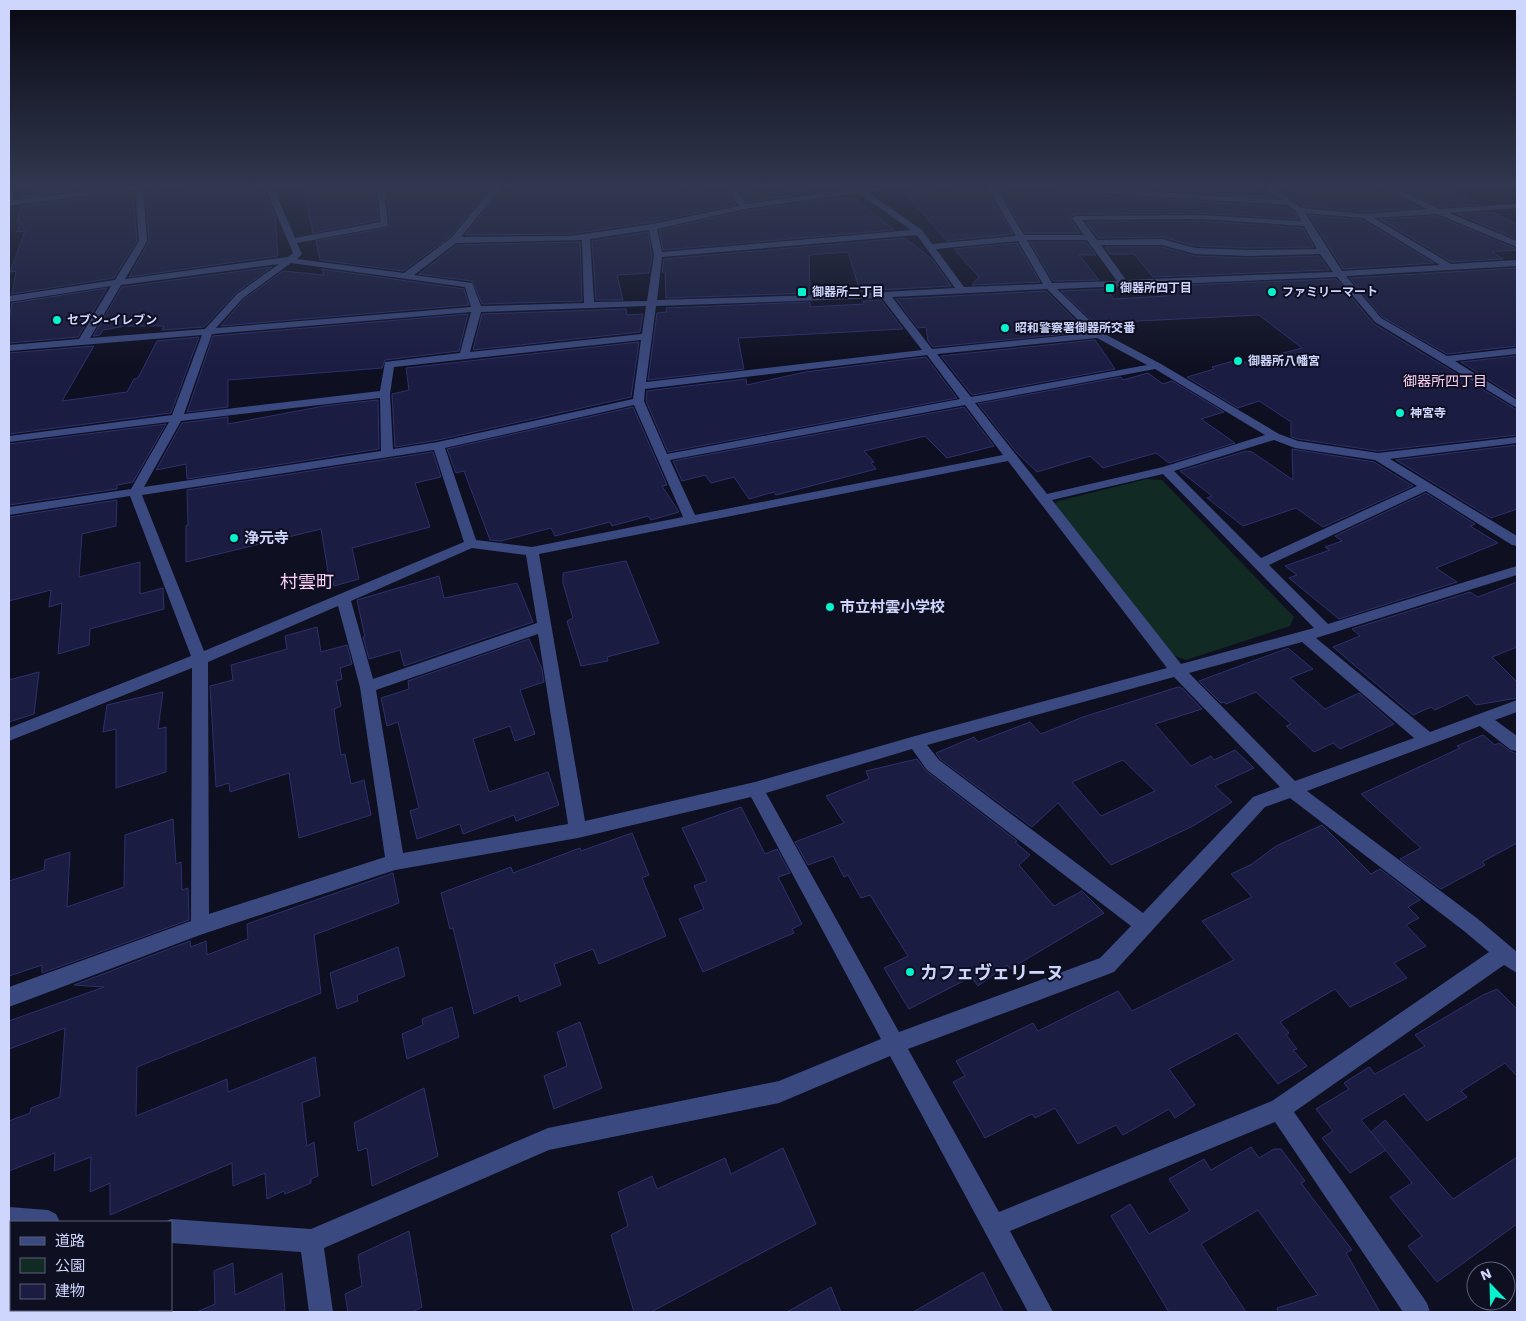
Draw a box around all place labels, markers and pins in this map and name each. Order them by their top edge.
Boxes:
place label: 御器所四丁目 [1120,281,1192,295]
marker: 御器所四丁目 [1104,282,1116,294]
place label: 御器所二丁目 [812,285,884,299]
place label: ファミリーマート [1282,285,1378,299]
marker: 御器所二丁目 [796,286,808,298]
marker: ファミリーマート [1266,286,1278,298]
place label: セブン-イレブン [67,313,157,327]
marker: セブン-イレブン [51,314,63,326]
place label: 昭和警察署御器所交番 [1015,321,1136,335]
marker: 昭和警察署御器所交番 [999,322,1011,334]
place label: 御器所八幡宮 [1248,354,1320,368]
marker: 御器所八幡宮 [1232,355,1244,367]
place label: 神宮寺 [1410,406,1446,420]
marker: 神宮寺 [1394,407,1406,419]
place label: 浄元寺 [244,529,289,547]
marker: 浄元寺 [228,532,240,544]
place label: 市立村雲小学校 [840,598,945,616]
marker: 市立村雲小学校 [824,601,836,613]
place label: カフェヴェリーヌ [920,962,1064,983]
marker: カフェヴェリーヌ [904,966,916,978]

